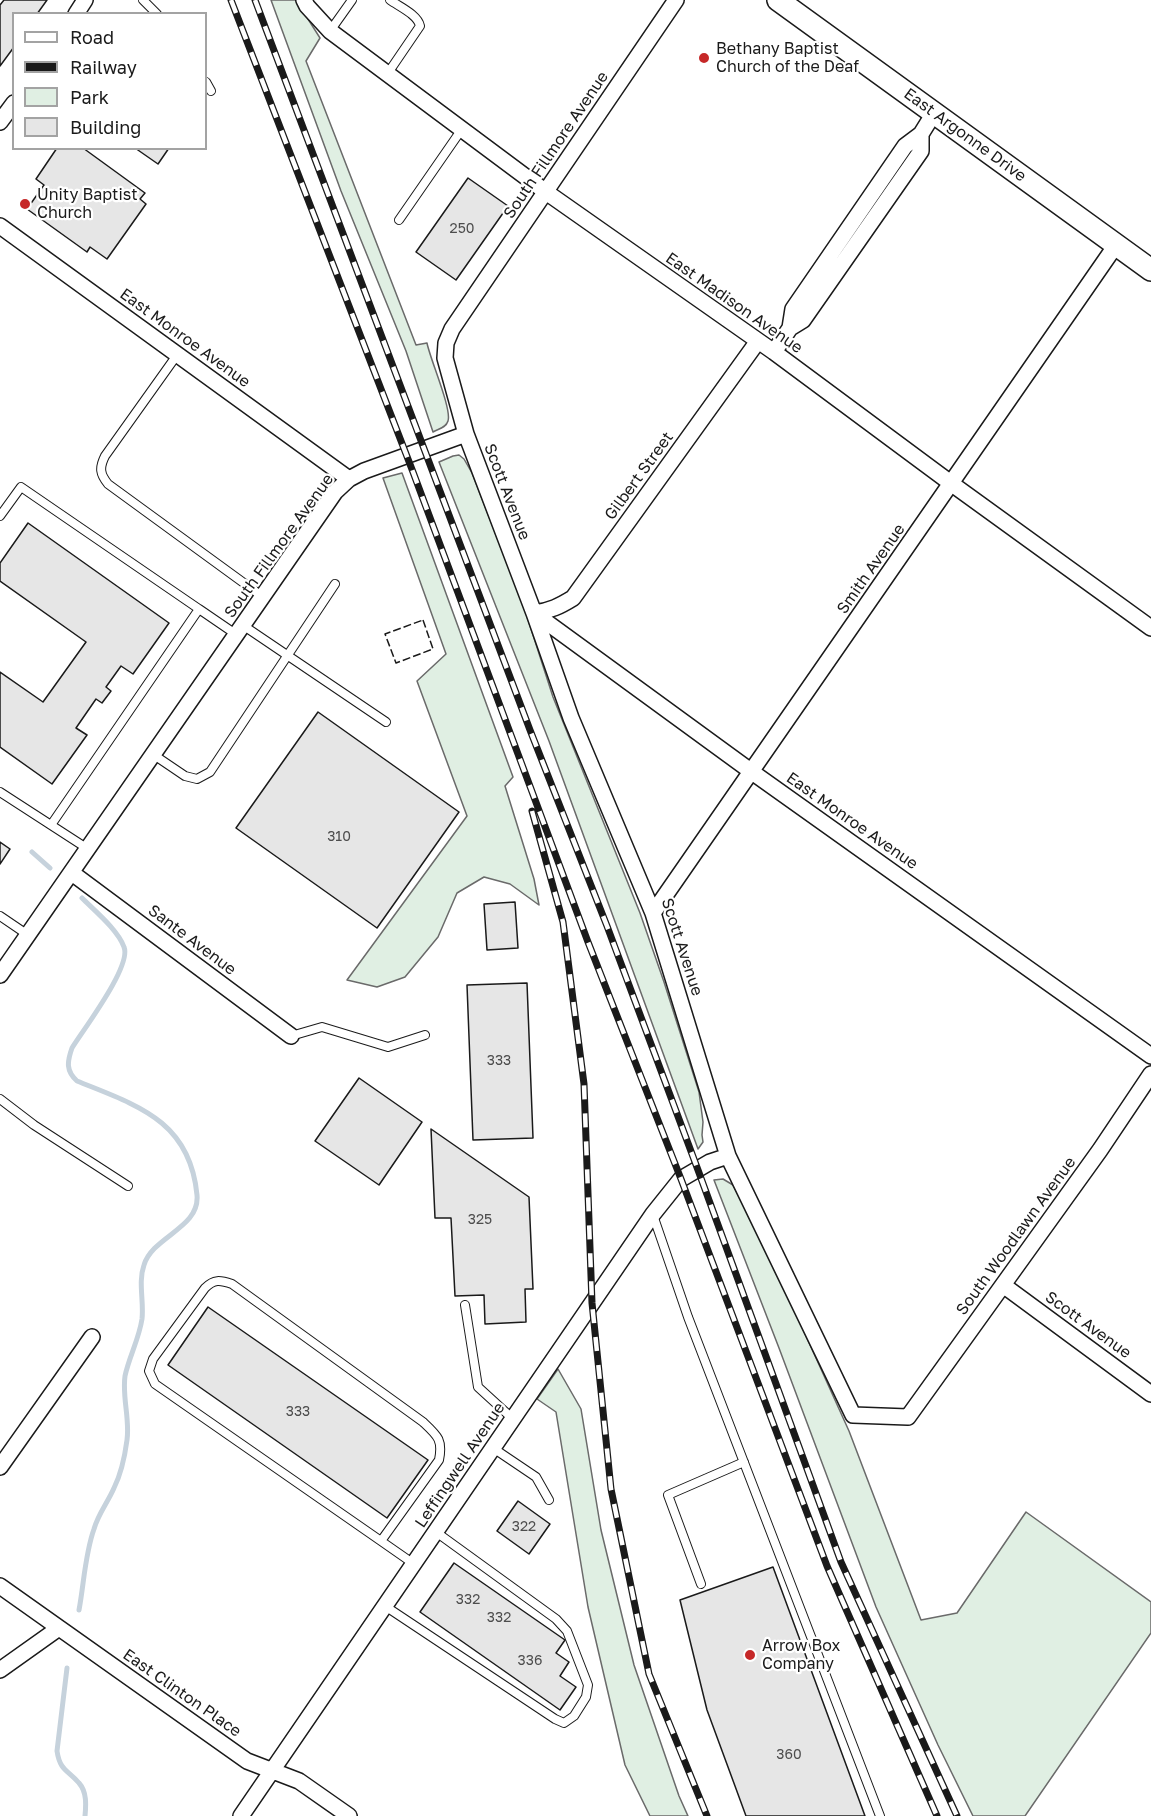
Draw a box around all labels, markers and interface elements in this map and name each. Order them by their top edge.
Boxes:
legend [12,12,207,150]
text: Road [70,26,114,48]
place label: Bethany Baptist Church of the Deaf [716,39,859,77]
marker: Bethany Baptist Church of the Deaf [697,51,711,65]
text: Railway [70,56,137,78]
street label: South Fillmore Avenue [500,68,612,222]
street label: East Argonne Drive [900,84,1030,186]
text: Park [70,86,109,108]
text: Building [70,116,141,138]
place label: Unity Baptist Church [37,185,138,223]
marker: Unity Baptist Church [18,197,32,211]
house number: 250 [450,221,474,237]
street label: East Madison Avenue [662,248,806,358]
street label: East Monroe Avenue [116,284,254,392]
street label: Gilbert Street [601,428,677,524]
street label: Scott Avenue [480,441,534,543]
street label: South Fillmore Avenue [220,470,338,622]
street label: Smith Avenue [833,520,909,618]
street label: East Monroe Avenue [783,768,921,874]
house number: 310 [327,829,351,845]
street label: Scott Avenue [657,896,707,998]
street label: Sante Avenue [144,901,240,979]
house number: 333 [487,1053,511,1069]
street label: South Woodlawn Avenue [952,1153,1080,1319]
house number: 325 [468,1212,492,1228]
street label: Scott Avenue [1041,1287,1135,1363]
street label: Leffingwell Avenue [411,1399,509,1531]
house number: 333 [286,1404,310,1420]
house number: 322 [512,1519,536,1535]
house number: 332 [456,1592,480,1608]
house number: 332 [487,1610,511,1626]
place label: Arrow Box Company [762,1636,840,1674]
street label: East Clinton Place [119,1645,245,1741]
marker: Arrow Box Company [743,1648,757,1662]
house number: 336 [518,1653,542,1669]
house number: 360 [776,1747,802,1763]

